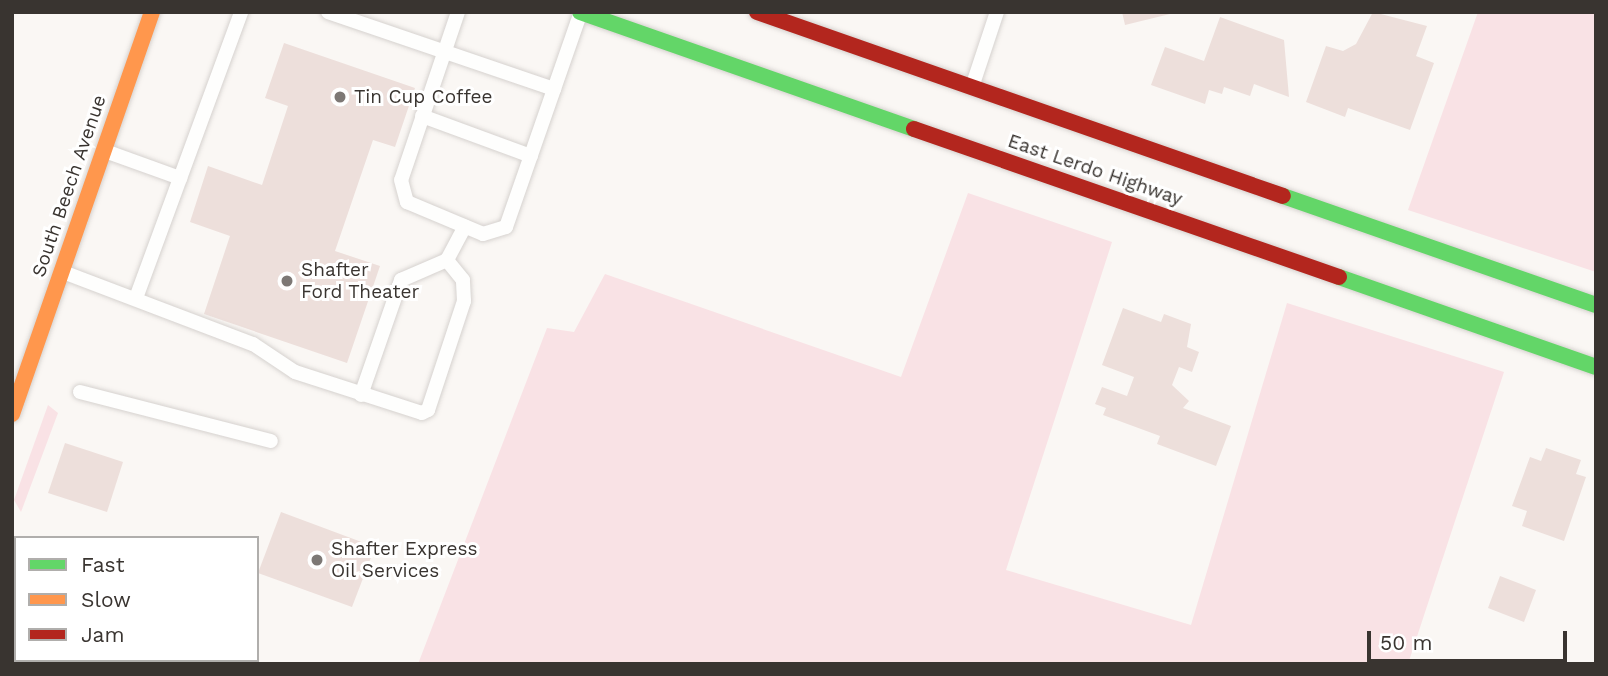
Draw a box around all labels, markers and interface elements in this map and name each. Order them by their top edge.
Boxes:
place label: Tin Cup Coffee [354,86,492,108]
marker: Tin Cup Coffee [332,89,348,105]
street label: South Beech Avenue [27,92,111,280]
street label: East Lerdo Highway [1005,129,1185,211]
place label: Shafter Ford Theater [301,259,420,303]
marker: Shafter Ford Theater [279,273,295,289]
legend [14,536,259,662]
place label: Shafter Express Oil Services [331,538,478,582]
text: Fast [81,552,125,577]
marker: Shafter Express Oil Services [309,552,325,568]
text: Slow [81,587,131,612]
scale bar [1370,616,1570,660]
text: Jam [81,622,124,647]
text: 50 m [1380,630,1432,655]

